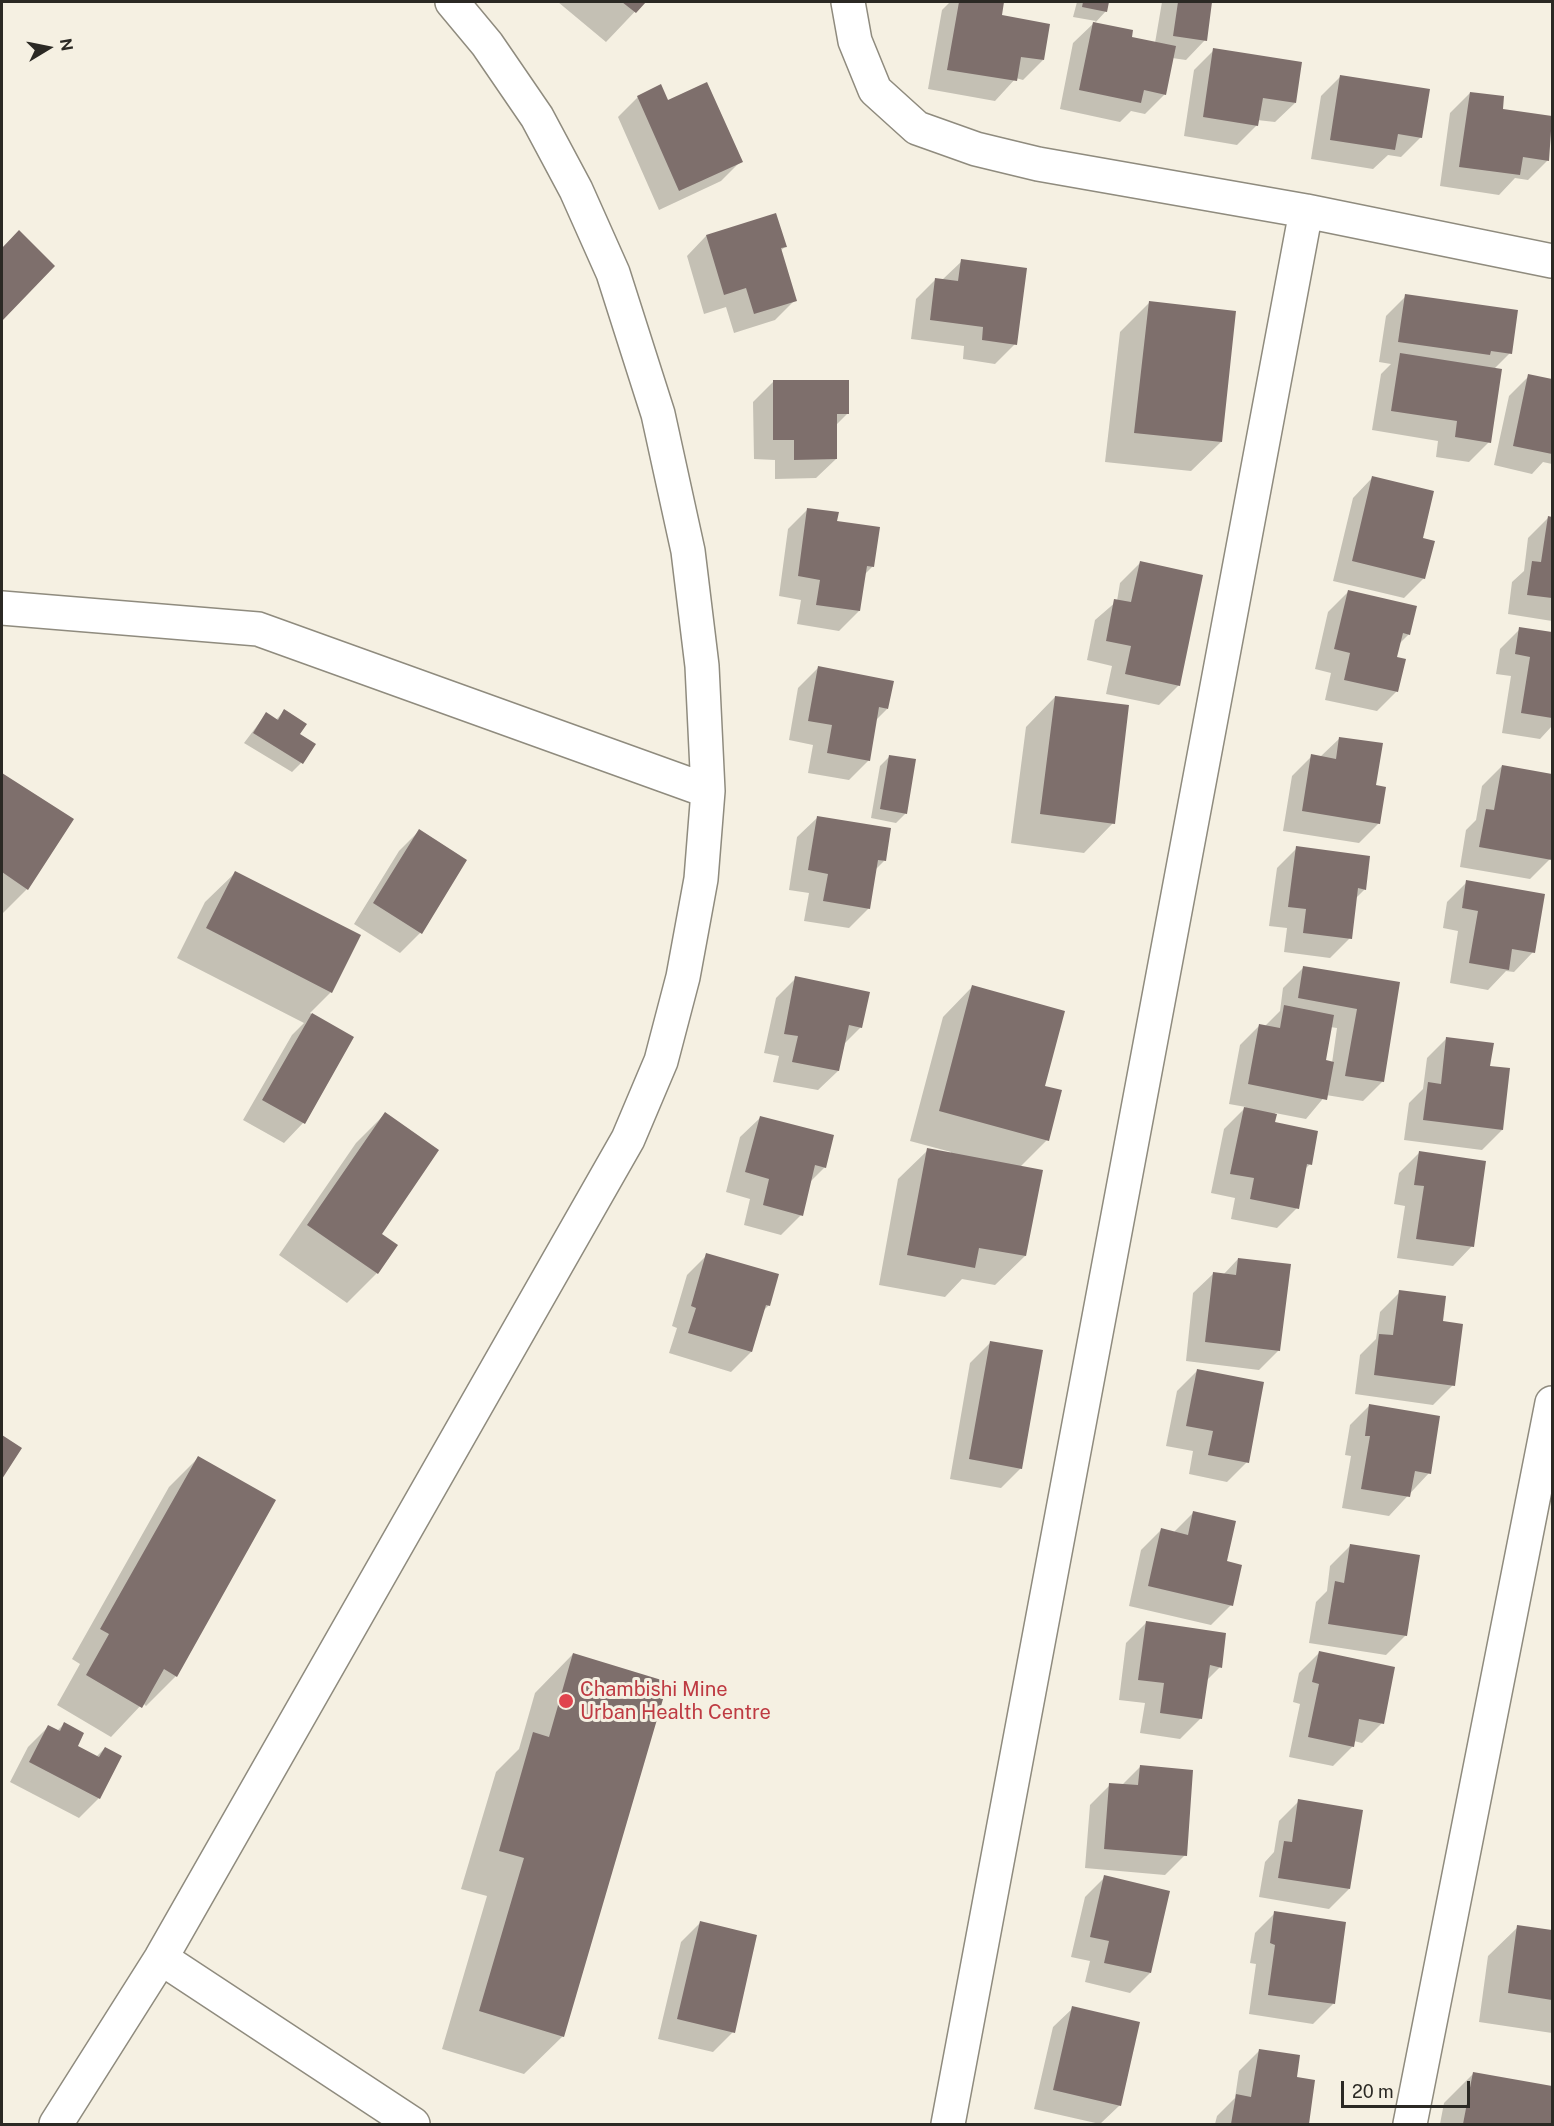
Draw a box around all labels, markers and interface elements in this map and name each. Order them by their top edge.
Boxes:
north arrow [18,18,78,78]
text: N [56,37,77,53]
place label: Chambishi Mine Urban Health Centre [580,1678,771,1725]
marker: Chambishi Mine Urban Health Centre [557,1692,575,1710]
scale bar [1344,2069,1473,2107]
text: 20 m [1352,2081,1394,2102]

